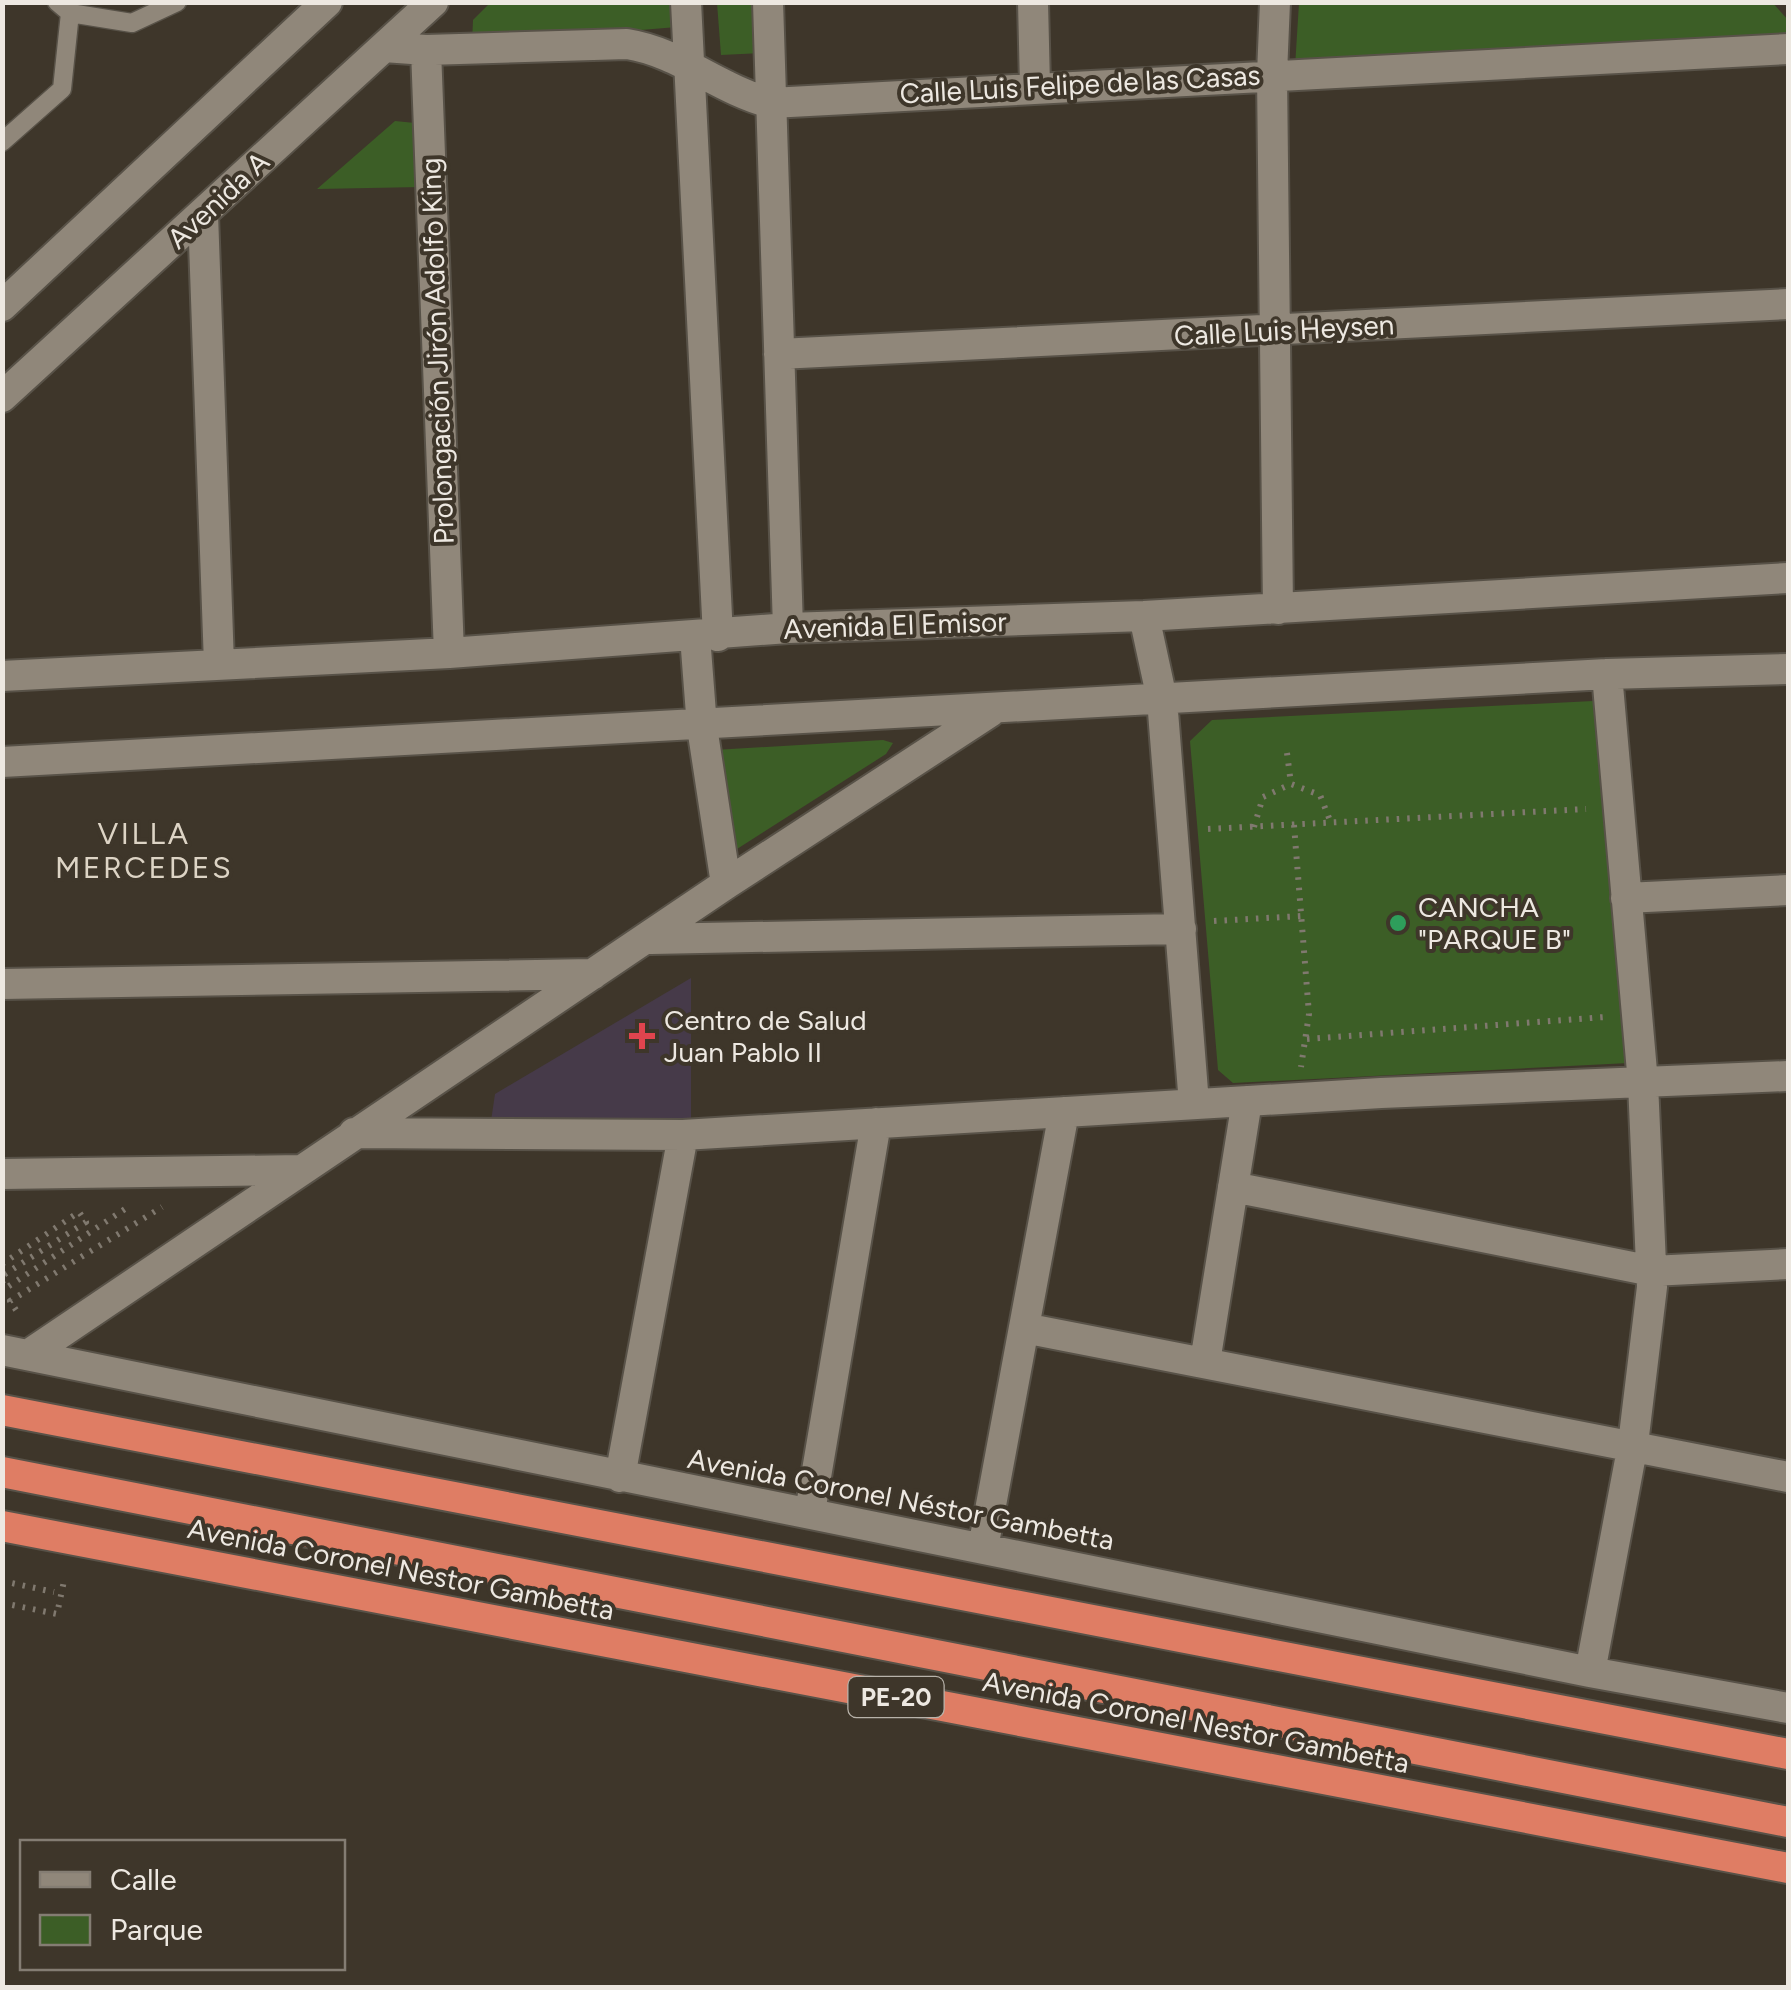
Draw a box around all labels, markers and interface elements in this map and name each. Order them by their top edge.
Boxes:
street label: Calle Luis Felipe de las Casas [899,58,1261,110]
street label: Avenida A [160,144,276,256]
street label: Prolongación Jirón Adolfo King [413,157,461,545]
street label: Calle Luis Heysen [1173,307,1395,353]
street label: Avenida El Emisor [783,604,1008,646]
district label: VILLA MERCEDES [55,815,233,886]
place label: CANCHA "PARQUE B" [1418,890,1571,956]
marker: CANCHA "PARQUE B" [1387,912,1409,934]
place label: Centro de Salud Juan Pablo II [664,1003,867,1069]
marker: Centro de Salud Juan Pablo II [629,1023,655,1049]
street label: Avenida Coronel Néstor Gambetta [685,1441,1117,1557]
street label: Avenida Coronel Nestor Gambetta [185,1511,617,1627]
street label: Avenida Coronel Nestor Gambetta [980,1664,1412,1780]
road number: PE-20 [848,1677,944,1717]
legend [20,1840,345,1970]
text: Calle [110,1861,177,1898]
text: Parque [110,1911,203,1948]

